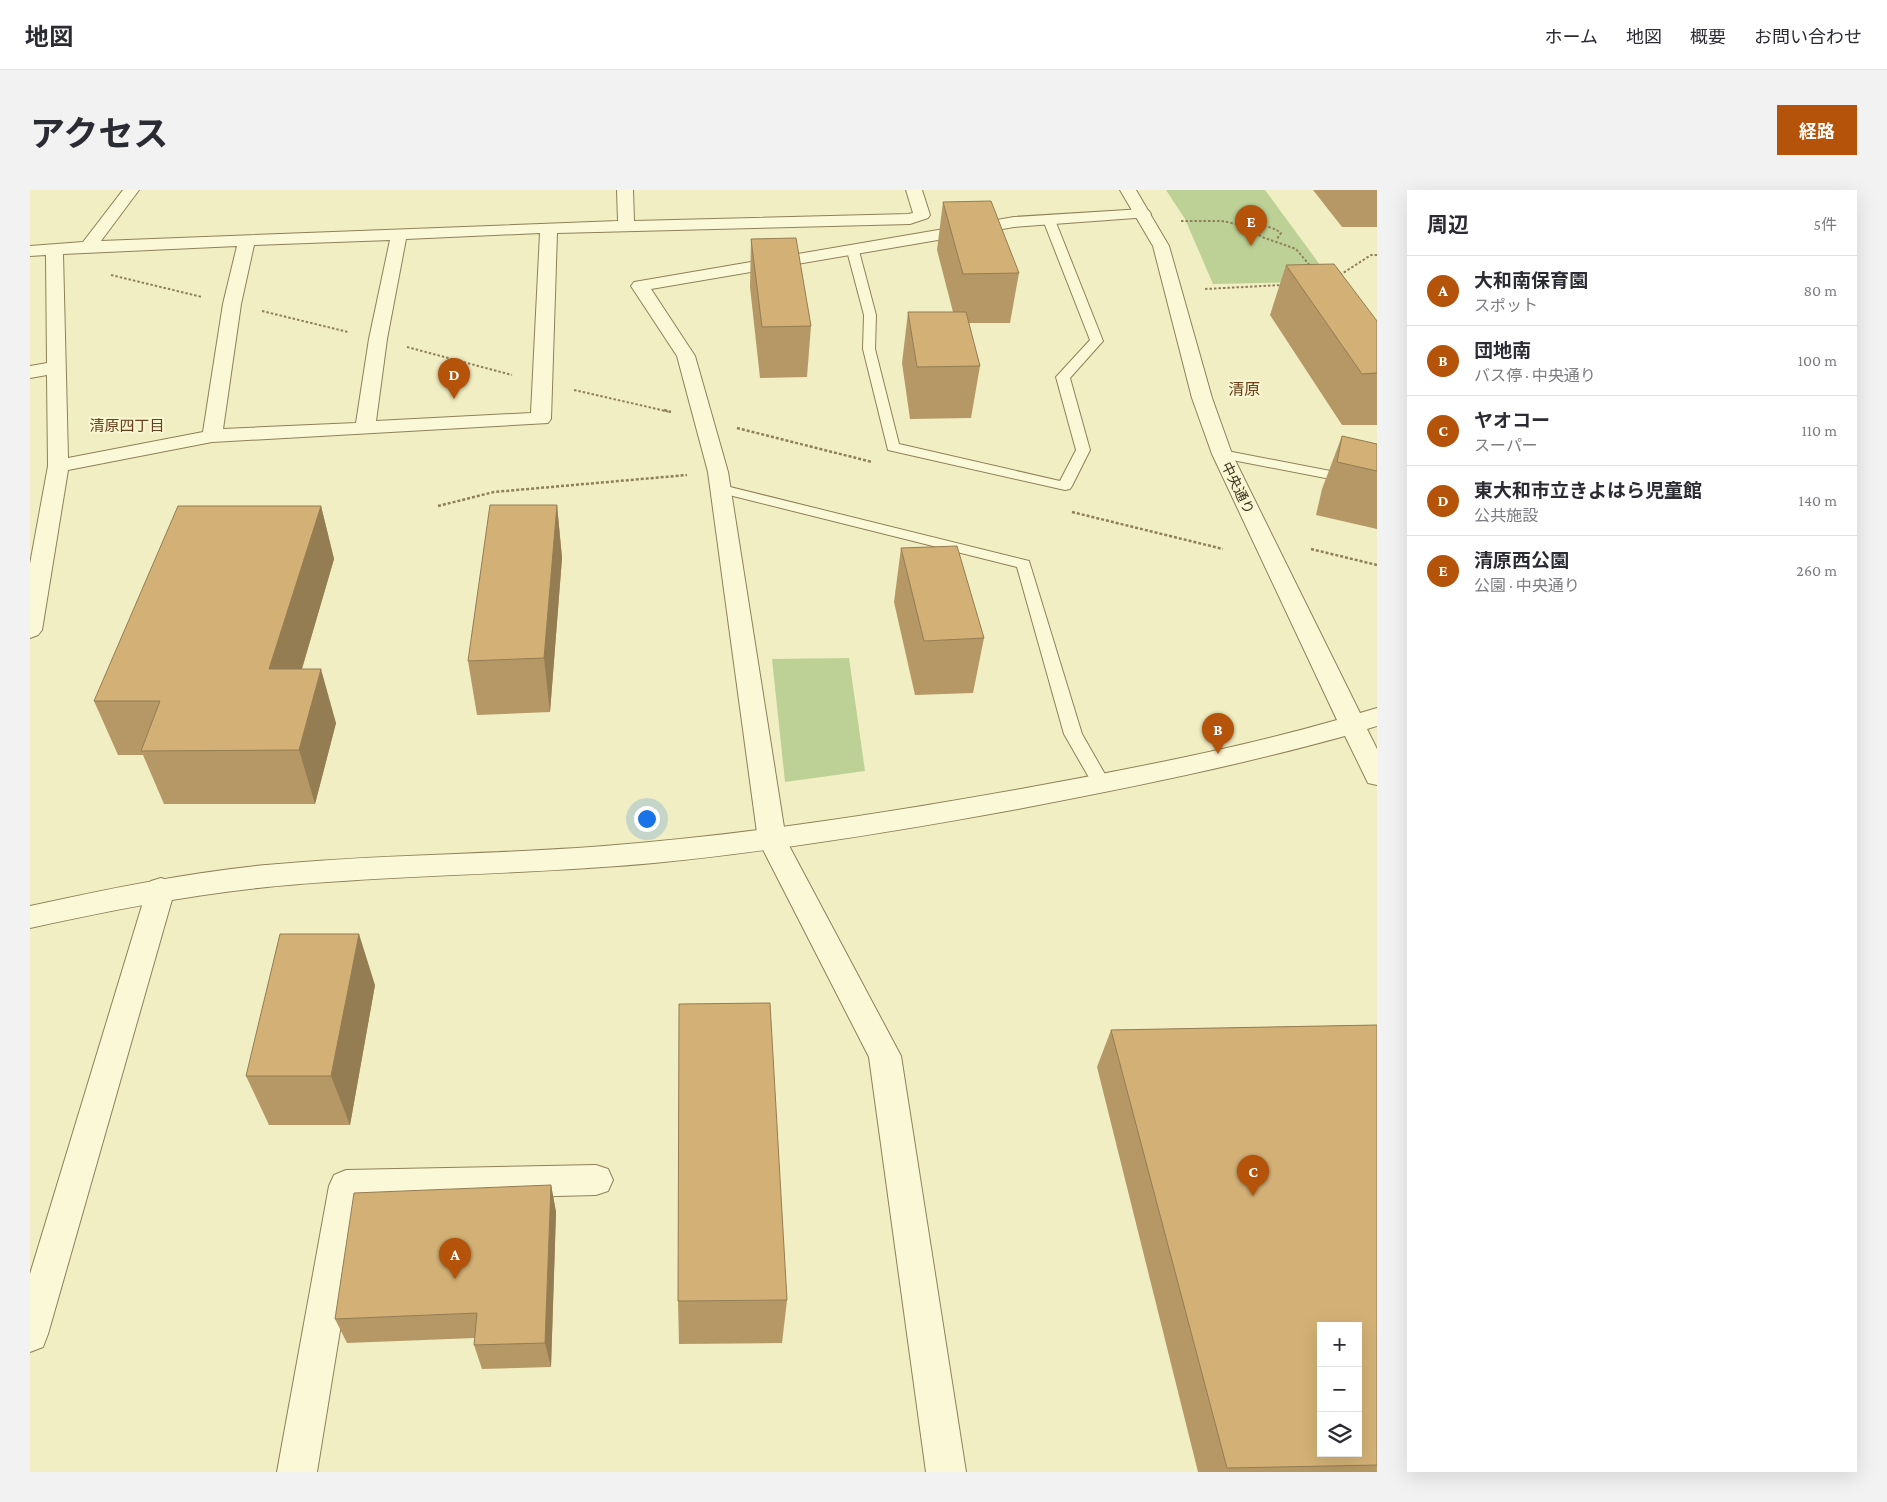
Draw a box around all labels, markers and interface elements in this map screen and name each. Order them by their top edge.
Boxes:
text: 地図 [25,23,73,50]
text: ホーム [1545,27,1598,47]
text: 地図 [1626,27,1662,47]
text: 概要 [1690,27,1726,47]
text: お問い合わせ [1754,27,1862,47]
button: 経路 [1777,105,1857,155]
text: アクセス [30,115,168,154]
pin: E [1235,205,1267,246]
text: 周辺 [1427,213,1469,237]
text: 5件 [1813,216,1837,233]
text: 大和南保育園 [1474,270,1588,291]
text: A [1438,282,1448,299]
text: 80 m [1803,282,1837,299]
text: スポット [1474,297,1538,314]
text: 団地南 [1474,340,1531,361]
text: B [1438,352,1448,369]
text: 100 m [1798,352,1837,369]
pin: D [438,358,470,399]
text: バス停 · 中央通り [1474,367,1596,384]
district label: 清原 [1228,381,1260,398]
text: ヤオコー [1474,410,1550,431]
district label: 清原四丁目 [89,418,165,434]
text: C [1438,422,1448,439]
text: 110 m [1801,422,1837,439]
text: スーパー [1474,437,1538,454]
street label: 中央通り [1219,459,1257,517]
text: 東大和市立きよはら児童館 [1474,480,1702,501]
text: D [1437,492,1449,509]
text: 140 m [1799,492,1837,509]
text: 公共施設 [1474,507,1538,524]
text: 清原西公園 [1474,550,1569,571]
text: E [1438,562,1448,579]
text: 260 m [1796,562,1837,579]
text: 公園 · 中央通り [1474,577,1580,594]
pin: B [1202,713,1234,754]
your location [634,806,660,832]
pin: C [1237,1155,1269,1196]
pin: A [439,1238,471,1279]
map controls [1317,1322,1362,1457]
button: + [1317,1322,1362,1367]
button: − [1317,1367,1362,1412]
button: layers [1317,1412,1362,1457]

